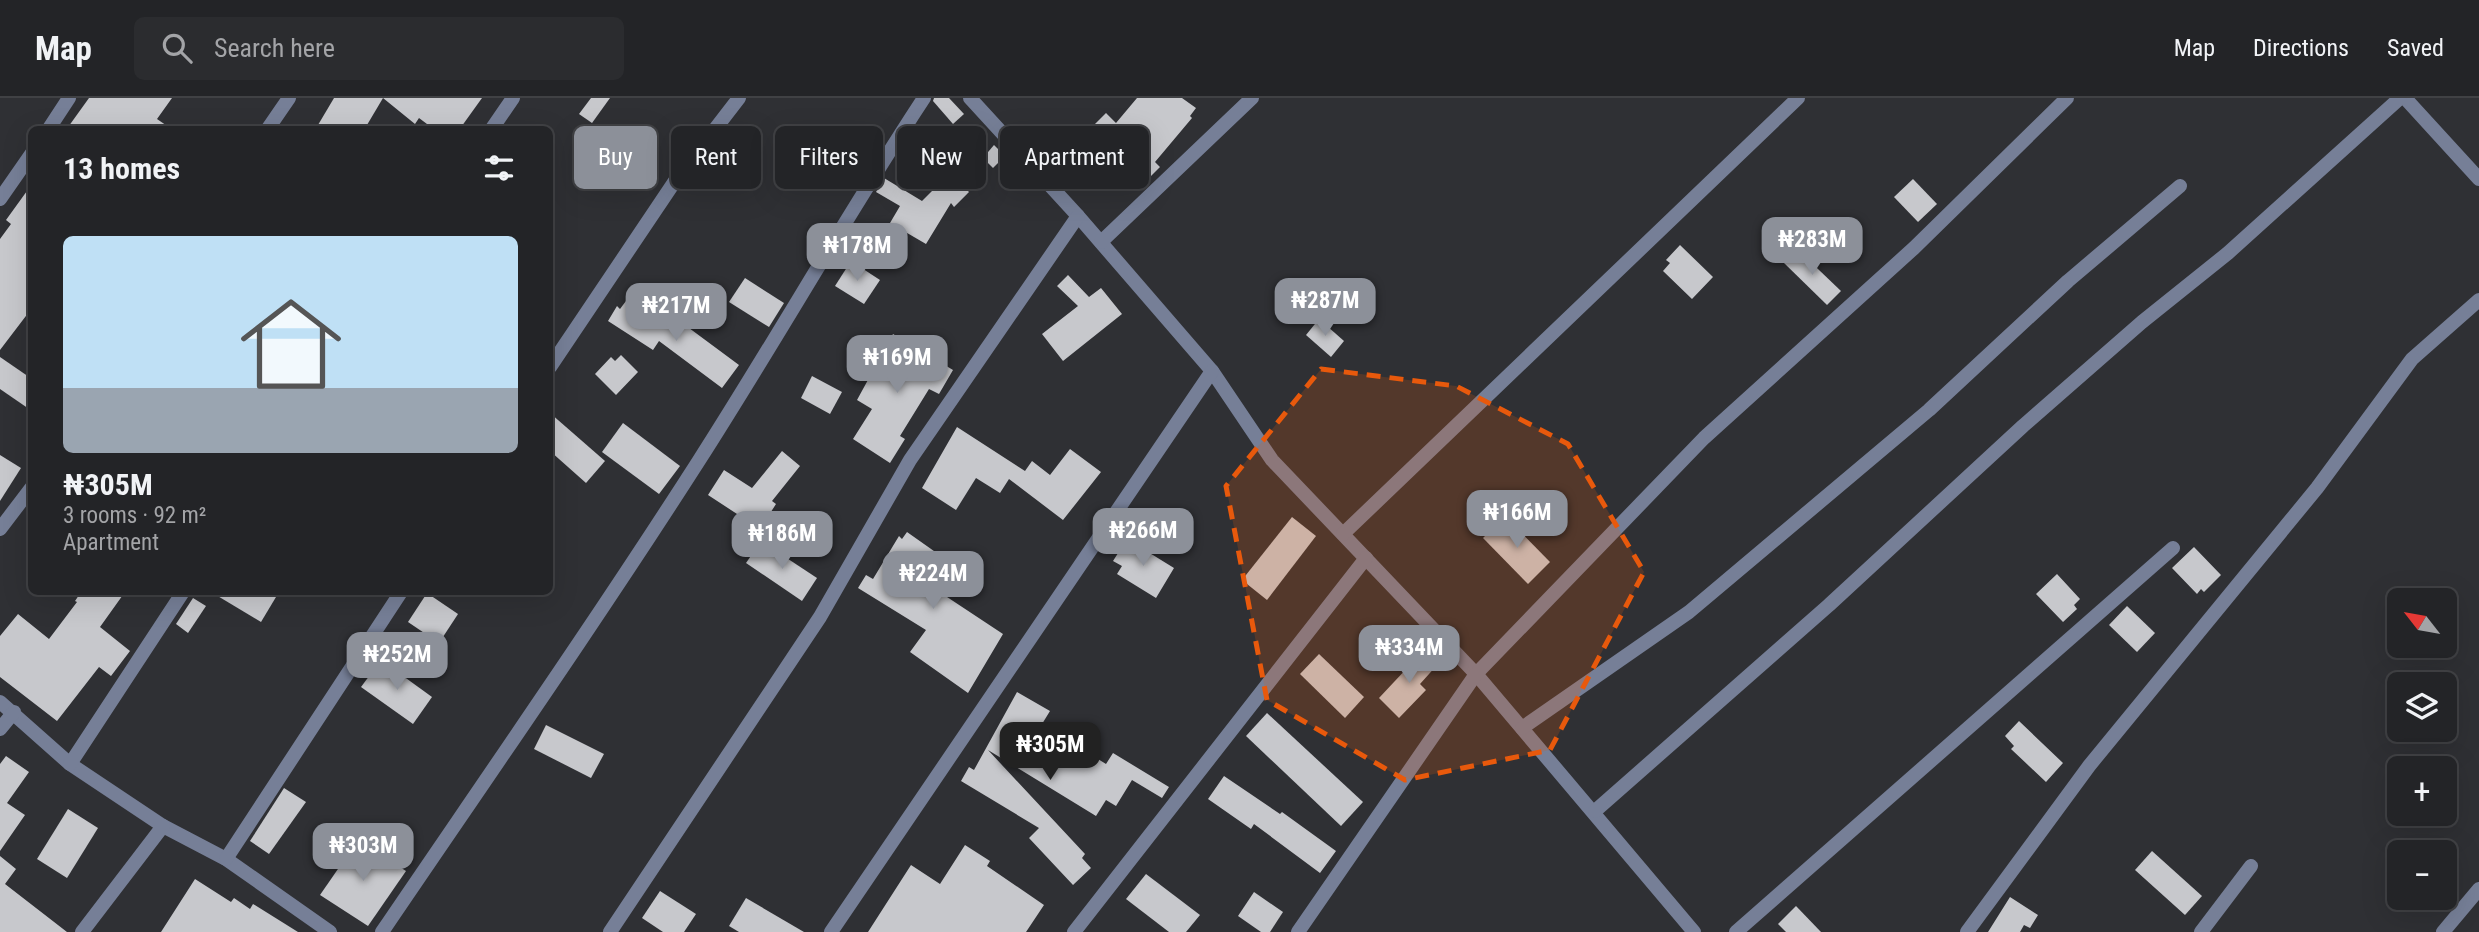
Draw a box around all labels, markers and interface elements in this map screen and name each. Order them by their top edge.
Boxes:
search box [134,17,624,80]
text: Map [35,29,92,68]
icon: search [158,29,196,67]
text: Search here [214,33,335,63]
text: Map [2174,34,2215,62]
text: Directions [2253,34,2349,62]
text: Saved [2387,34,2444,62]
chip: Buy [574,126,657,189]
chip: Rent [671,126,761,189]
chip: Filters [775,126,883,189]
chip: New [897,126,986,189]
chip: Apartment [1000,126,1149,189]
icon: filters [480,149,518,187]
text: 13 homes [63,151,180,186]
pin: ₦283M [1763,218,1861,277]
pin: ₦178M [808,223,906,283]
text: ₦283M [1778,226,1846,253]
text: ₦178M [823,232,891,259]
pin: ₦287M [1276,278,1374,338]
icon: home [228,281,354,407]
pin: ₦217M [627,284,725,343]
text: ₦287M [1291,287,1359,314]
text: ₦217M [642,292,710,319]
pin: ₦169M [848,336,946,395]
text: ₦169M [863,344,931,371]
text: ₦305M [63,467,153,502]
pin: ₦166M [1468,490,1566,550]
text: ₦166M [1483,499,1551,526]
text: 3 rooms · 92 m² [63,502,206,529]
pin: ₦266M [1094,508,1192,568]
pin: ₦186M [733,512,831,571]
text: ₦266M [1109,517,1177,544]
text: ₦186M [748,520,816,547]
text: Apartment [63,529,159,556]
pin: ₦224M [884,552,982,611]
text: ₦224M [899,560,967,587]
north arrow [2387,588,2457,658]
map controls [2387,588,2457,910]
pin: ₦334M [1360,626,1458,685]
pin: ₦252M [348,632,446,692]
text: ₦334M [1375,634,1443,661]
text: ₦252M [363,641,431,668]
button: layers [2387,672,2457,742]
pin: ₦305M [1001,722,1099,782]
text: ₦305M [1016,731,1084,758]
button: + [2387,756,2457,826]
pin: ₦303M [314,824,412,883]
text: ₦303M [329,832,397,859]
button: − [2387,840,2457,910]

